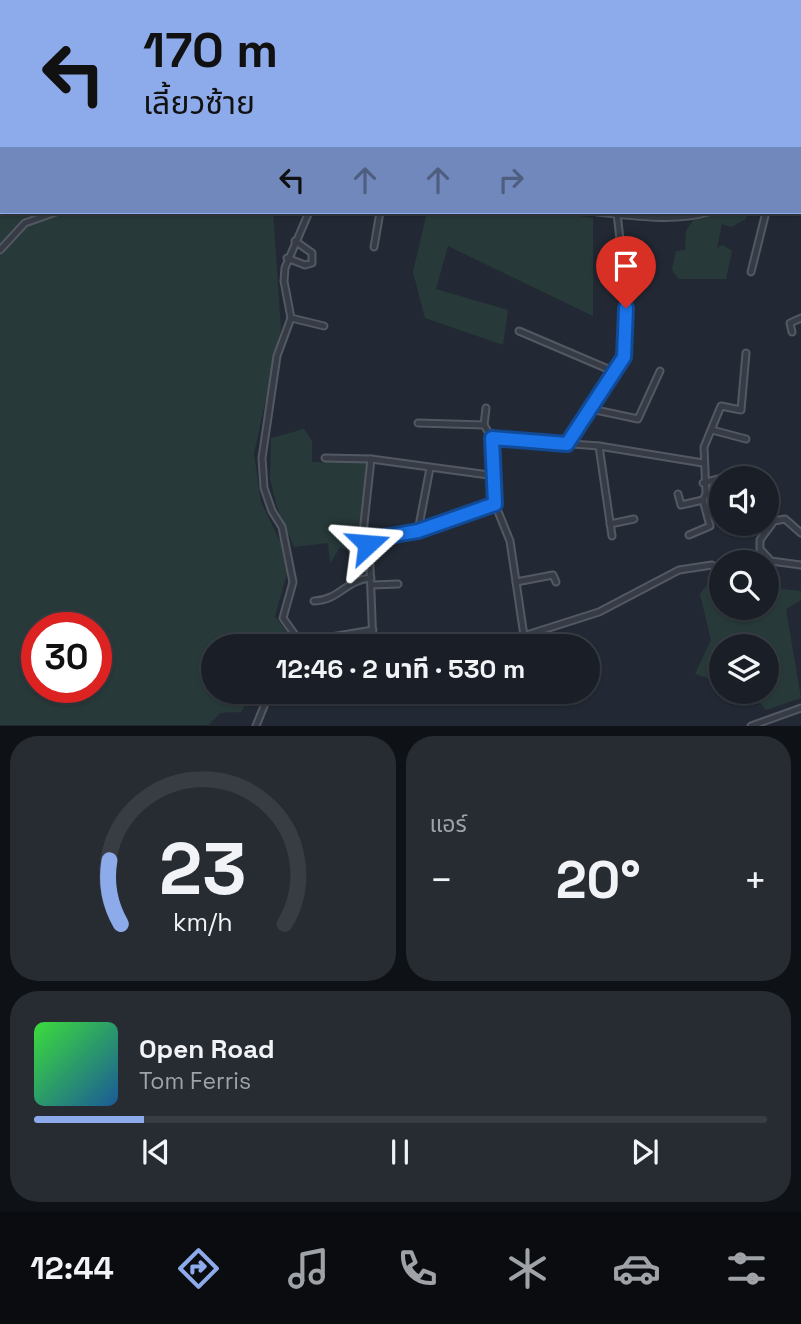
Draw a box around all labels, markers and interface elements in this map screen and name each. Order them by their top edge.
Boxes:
text: 170 m [143,19,278,81]
icon: left [28,28,119,119]
text: เลี้ยวซ้าย [143,83,255,123]
icon: left [273,161,311,199]
icon: ahead [346,161,384,199]
icon: ahead [419,161,457,199]
icon: right [492,161,530,199]
pin [596,236,656,308]
icon: arrive [607,247,645,285]
map controls [709,466,779,704]
button: sound [709,466,779,536]
position arrow [331,507,405,581]
button: search [709,550,779,620]
speed limit sign: 30 [21,612,112,703]
button: layers [709,634,779,704]
text: 12:46 · 2 นาที · 530 m [276,652,525,686]
text: แอร์ [430,809,467,839]
text: 23 [159,823,247,916]
text: 20° [556,847,641,913]
text: − [430,856,453,904]
text: + [743,856,767,904]
text: km/h [173,906,233,938]
text: Open Road [139,1032,275,1066]
text: Tom Ferris [139,1066,251,1096]
icon: previous [137,1133,175,1171]
icon: pause [381,1133,419,1171]
icon: next [626,1133,664,1171]
icon: directions [174,1244,223,1293]
icon: music [284,1244,333,1293]
icon: phone [393,1244,442,1293]
icon: climate [503,1244,552,1293]
icon: car [612,1244,661,1293]
icon: filters [722,1244,771,1293]
text: 12:44 [30,1248,114,1288]

